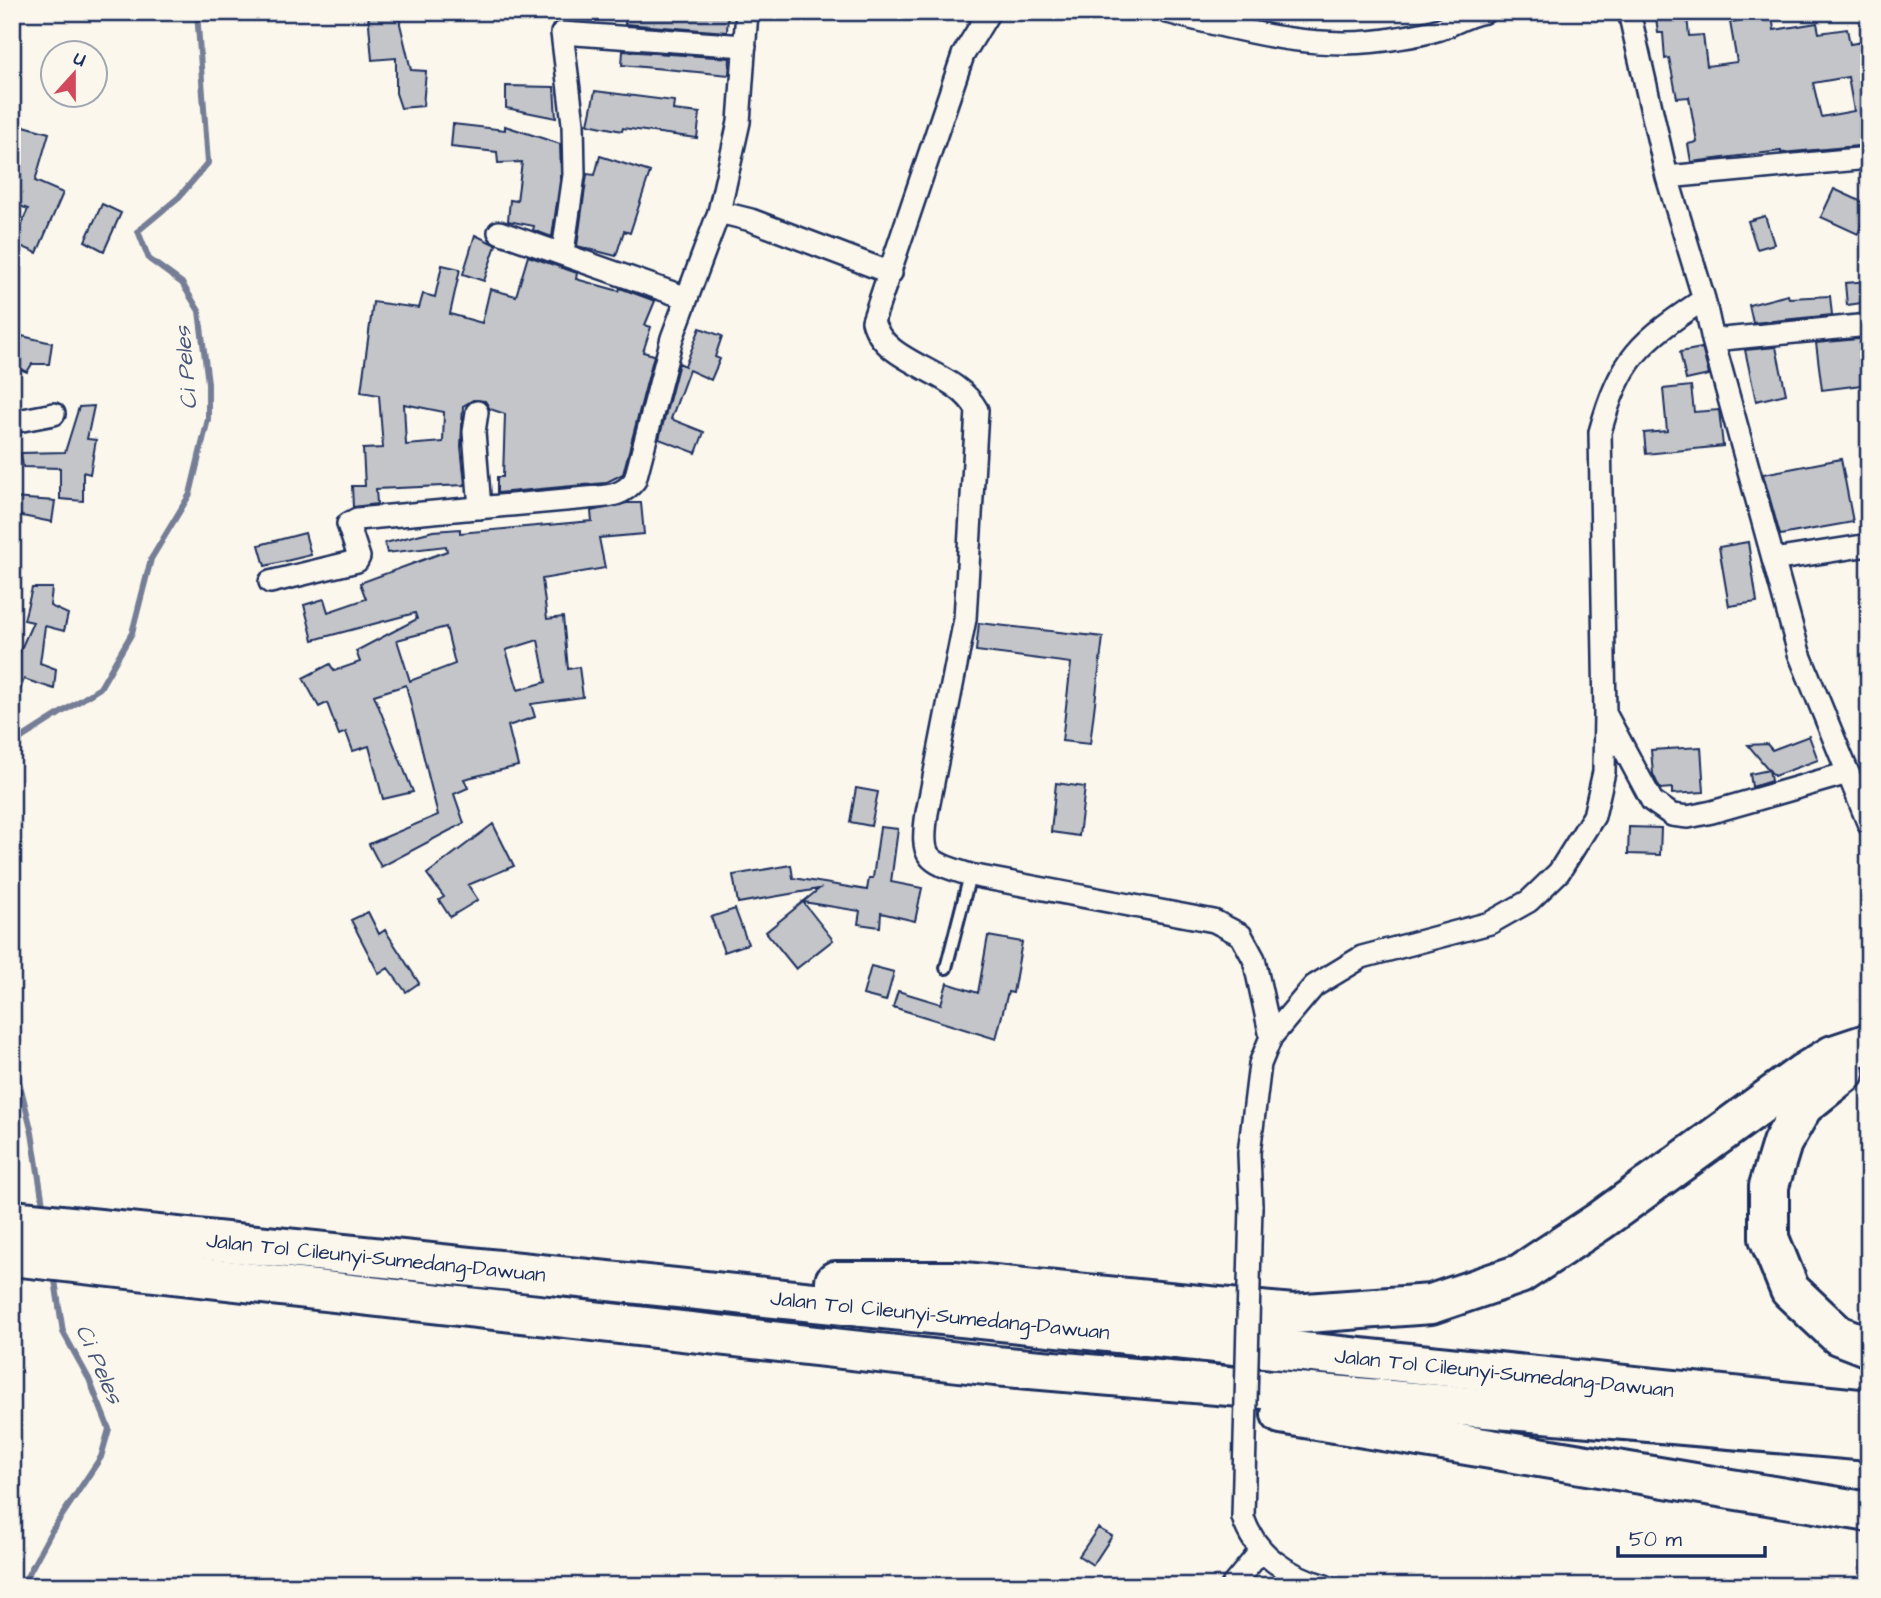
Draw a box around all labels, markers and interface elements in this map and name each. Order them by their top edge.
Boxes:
north arrow [38,38,108,108]
text: U [70,45,90,74]
water label: Ci Peles [166,323,206,411]
street label: Jalan Tol Cileunyi–Sumedang–Dawuan [205,1225,547,1289]
street label: Jalan Tol Cileunyi–Sumedang–Dawuan [769,1283,1111,1347]
water label: Ci Peles [67,1319,131,1410]
street label: Jalan Tol Cileunyi–Sumedang–Dawuan [1333,1341,1675,1404]
scale bar [1618,1514,1766,1558]
text: 50 m [1629,1525,1683,1554]

